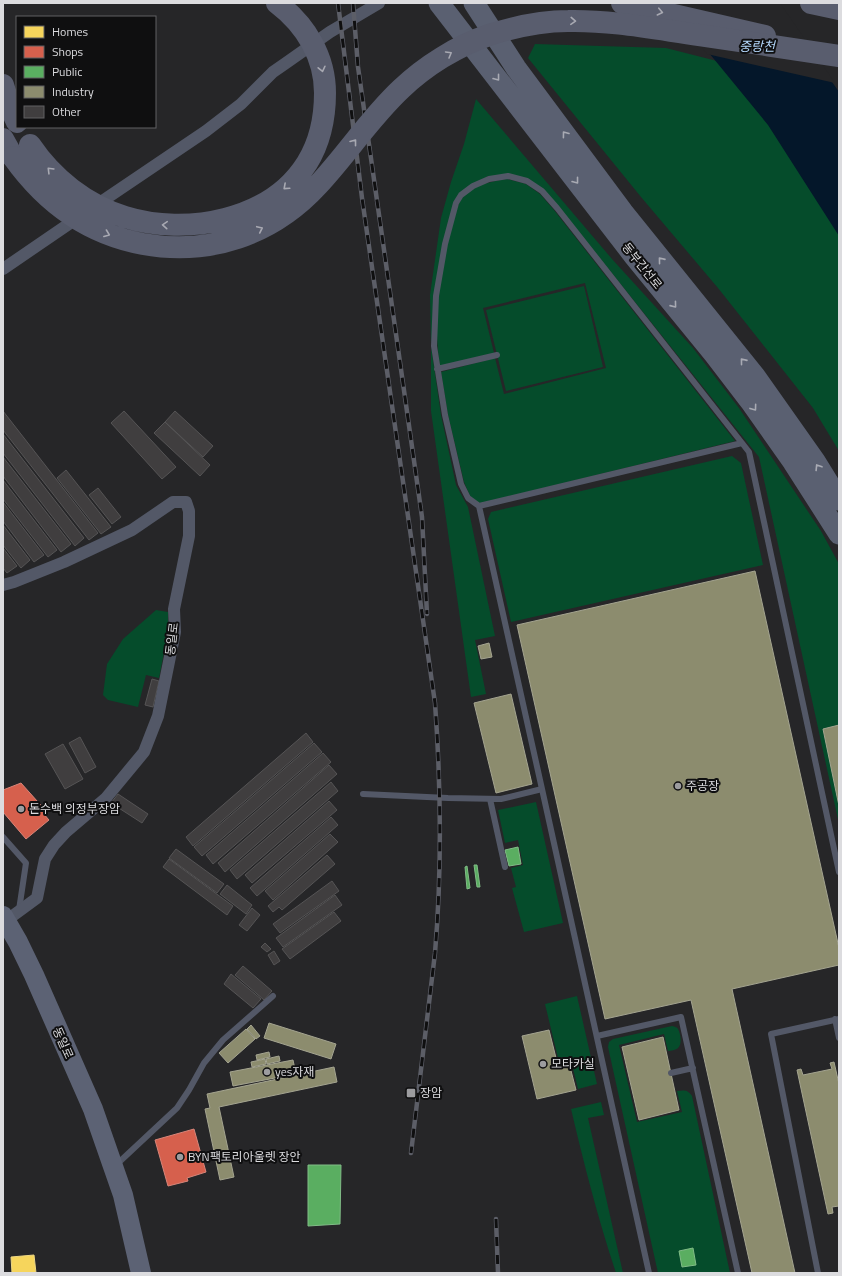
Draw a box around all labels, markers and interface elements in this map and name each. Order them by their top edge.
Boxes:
one-way arrow [657,7,663,15]
legend [16,16,156,128]
one-way arrow [570,17,576,25]
text: Homes [52,22,88,41]
water label: 중랑천 [739,36,776,56]
text: Shops [52,42,84,61]
one-way arrow [445,52,452,59]
text: Public [52,62,82,81]
one-way arrow [317,65,325,72]
one-way arrow [492,74,499,81]
text: Industry [52,82,94,101]
text: Other [52,102,81,121]
one-way arrow [563,132,570,139]
one-way arrow [349,139,356,146]
one-way arrow [47,167,55,175]
one-way arrow [571,177,578,184]
one-way arrow [283,182,290,189]
one-way arrow [162,221,168,230]
one-way arrow [255,226,263,234]
one-way arrow [103,229,110,237]
street label: 동부간선로 [618,238,667,293]
one-way arrow [659,257,666,264]
one-way arrow [669,301,676,308]
one-way arrow [740,359,747,366]
one-way arrow [749,403,756,410]
one-way arrow [816,464,823,471]
street label: 동일로 [160,621,183,657]
place label: 주공장 [686,776,719,795]
marker: 주공장 [673,781,683,791]
place label: 돈수백 의정부장암 [29,799,120,818]
marker: 돈수백 의정부장암 [16,804,26,814]
street label: 동일로 [48,1024,79,1062]
place label: 모타카실 [551,1054,595,1073]
marker: 모타카실 [538,1059,548,1069]
place label: yes자재 [275,1062,314,1081]
marker: yes자재 [262,1067,272,1077]
place label: 장암 [420,1083,442,1102]
marker: 장암 [405,1087,417,1099]
place label: BYN팩토리아울렛 장안 [188,1147,301,1166]
marker: BYN팩토리아울렛 장안 [175,1152,185,1162]

